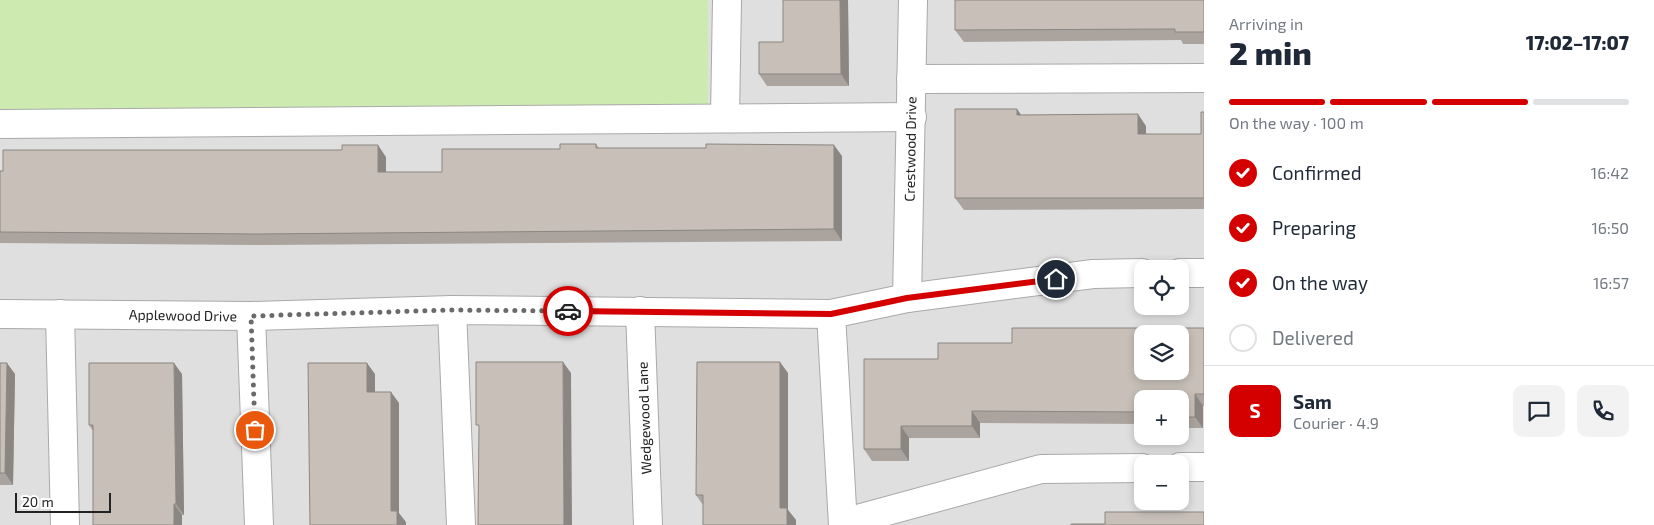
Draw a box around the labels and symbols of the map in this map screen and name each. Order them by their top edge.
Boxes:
street label: Crestwood Drive [901,96,919,202]
pin [1035,258,1077,300]
courier [543,286,593,336]
street label: Applewood Drive [129,306,237,324]
street label: Wedgewood Lane [634,361,654,475]
pin [234,409,276,451]
scale bar [15,490,111,513]

